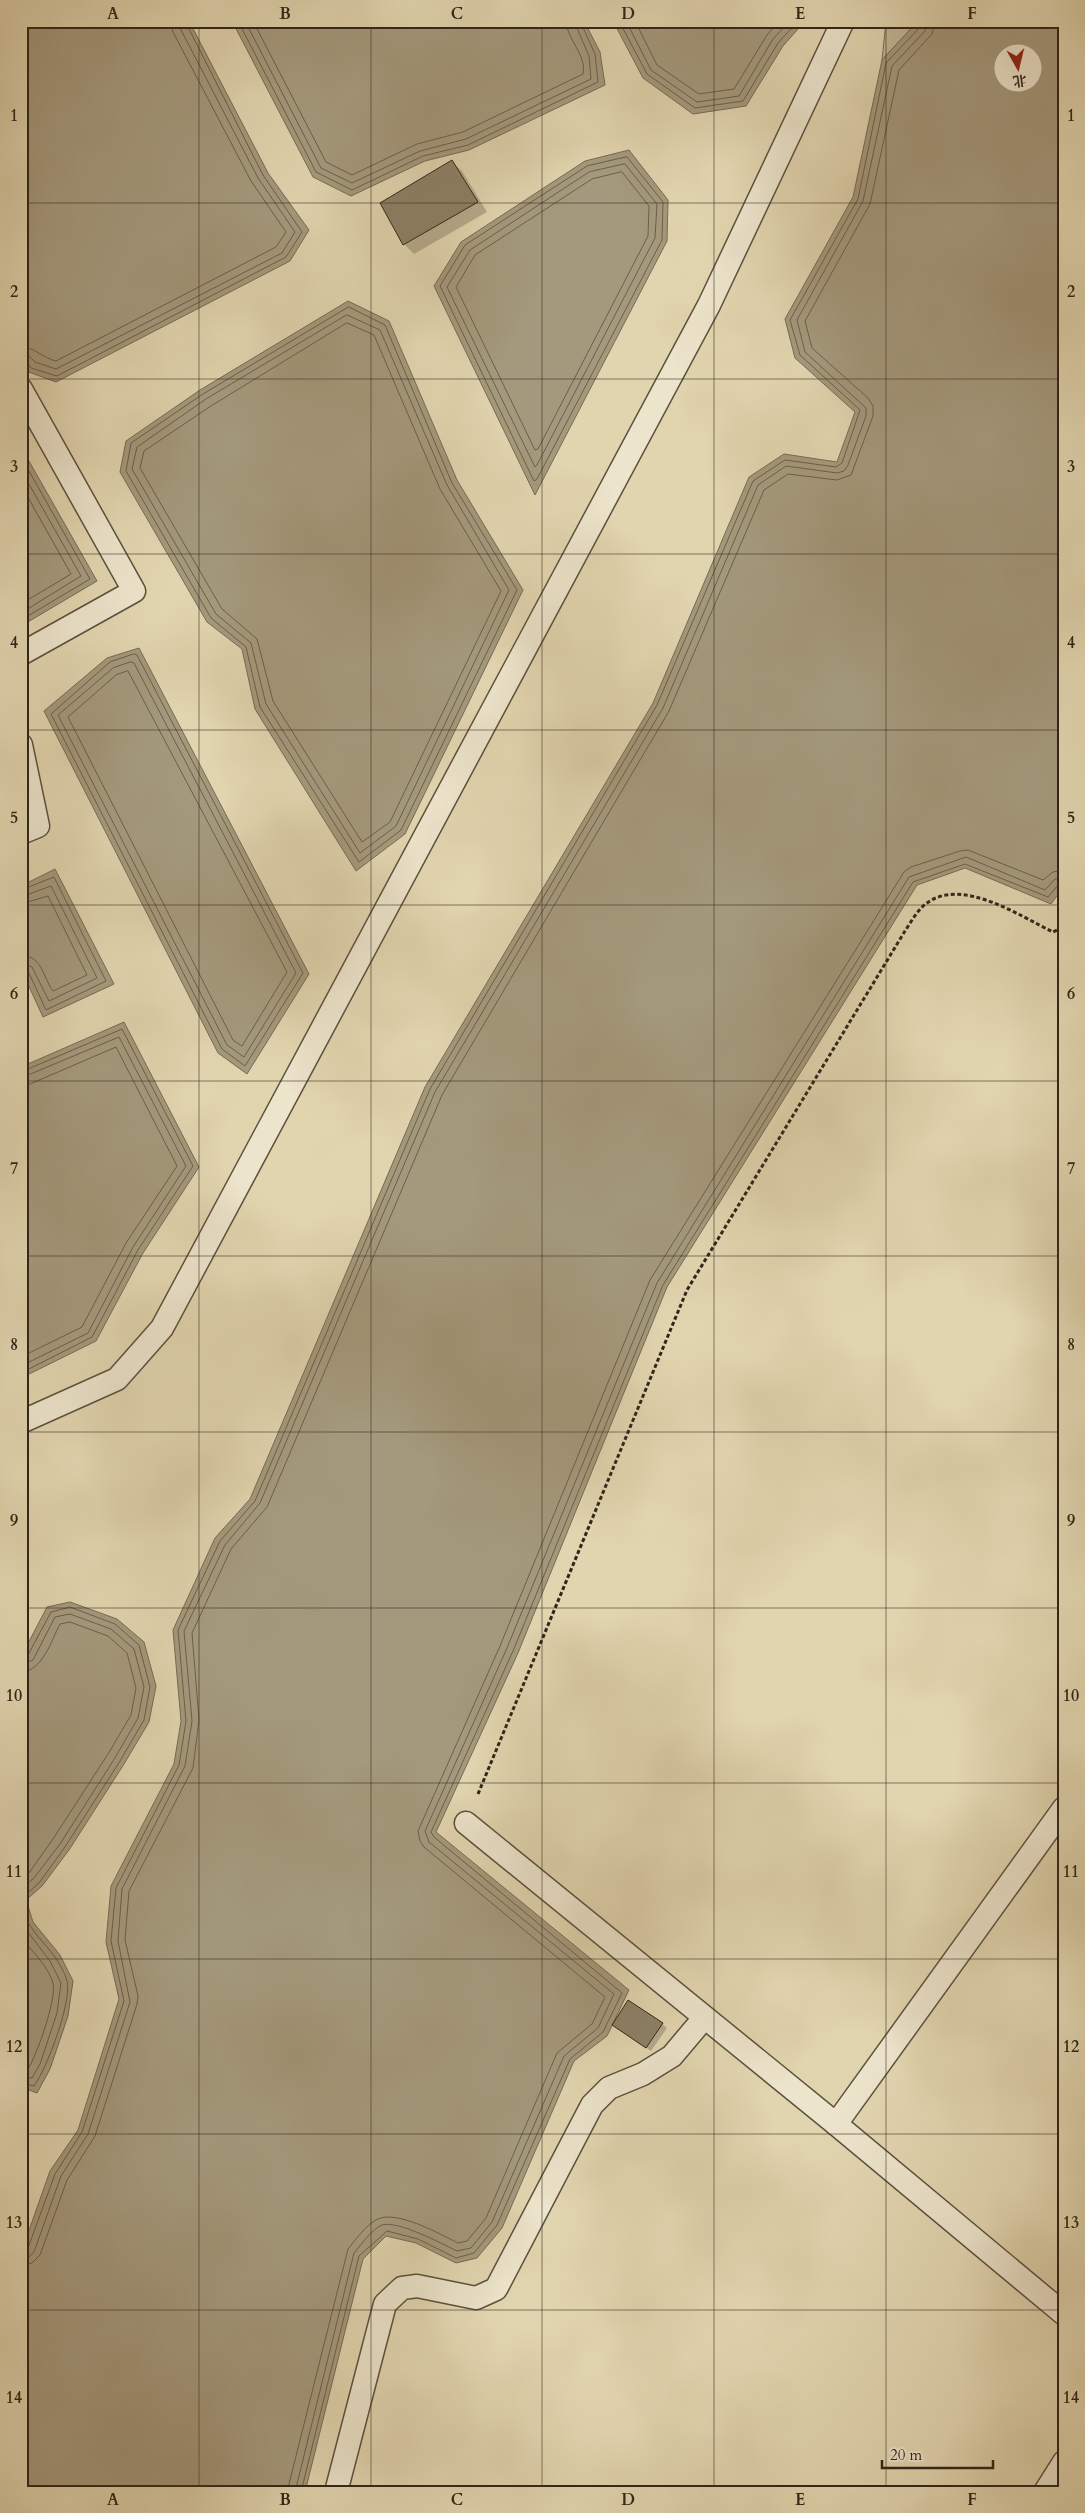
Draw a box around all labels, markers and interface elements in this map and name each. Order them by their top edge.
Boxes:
text: A [107,3,119,25]
text: B [279,3,291,25]
text: C [451,3,463,25]
text: D [621,3,635,25]
text: E [795,3,805,25]
text: F [967,3,977,25]
north arrow [992,42,1042,92]
text: 北 [1011,70,1028,91]
text: 1 [10,105,18,127]
text: 1 [1067,105,1075,127]
text: 2 [10,281,18,303]
text: 2 [1067,281,1075,303]
text: 3 [10,456,18,478]
text: 3 [1067,456,1075,478]
text: 4 [10,632,18,654]
text: 4 [1067,632,1075,654]
text: 5 [10,807,18,829]
text: 5 [1067,807,1075,829]
text: 6 [10,983,18,1005]
text: 6 [1067,983,1075,1005]
text: 7 [10,1158,18,1180]
text: 7 [1067,1158,1075,1180]
text: 8 [10,1334,18,1356]
text: 8 [1067,1334,1075,1356]
text: 9 [10,1510,18,1532]
text: 9 [1067,1510,1075,1532]
text: 10 [6,1685,22,1707]
text: 10 [1063,1685,1079,1707]
text: 11 [6,1861,22,1883]
text: 11 [1063,1861,1079,1883]
text: 12 [6,2036,22,2058]
text: 12 [1063,2036,1079,2058]
text: 13 [6,2212,22,2234]
text: 13 [1063,2212,1079,2234]
text: 14 [6,2387,22,2409]
text: 14 [1063,2387,1079,2409]
scale bar [882,2438,994,2470]
text: 20 m [890,2445,922,2465]
text: A [107,2489,119,2511]
text: B [279,2489,291,2511]
text: C [451,2489,463,2511]
text: D [621,2489,635,2511]
text: E [795,2489,805,2511]
text: F [967,2489,977,2511]

